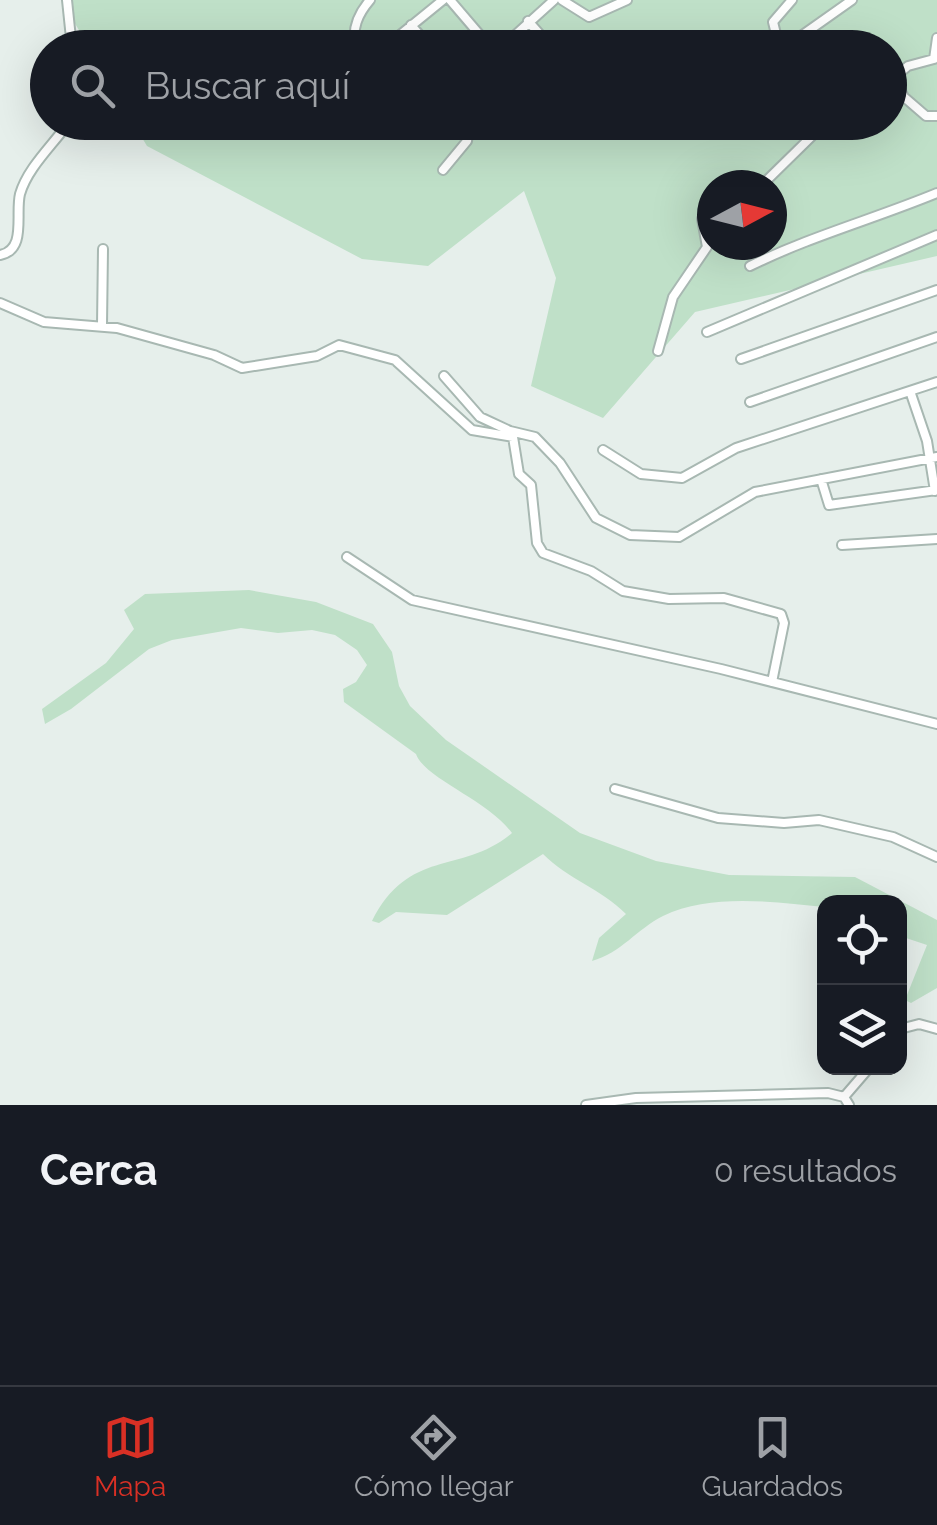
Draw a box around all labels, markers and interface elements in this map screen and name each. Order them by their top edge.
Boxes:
search box [30,30,907,140]
icon: search [65,58,120,113]
text: Buscar aquí [145,63,350,108]
north arrow [697,170,787,260]
map controls [817,895,907,1075]
button: locate [817,895,907,985]
button: layers [817,985,907,1075]
text: Cerca [40,1146,158,1195]
text: 0 resultados [714,1152,897,1189]
tab: Mapa [94,1410,166,1503]
tab: Cómo llegar [354,1410,514,1503]
tab: Guardados [701,1410,843,1503]

